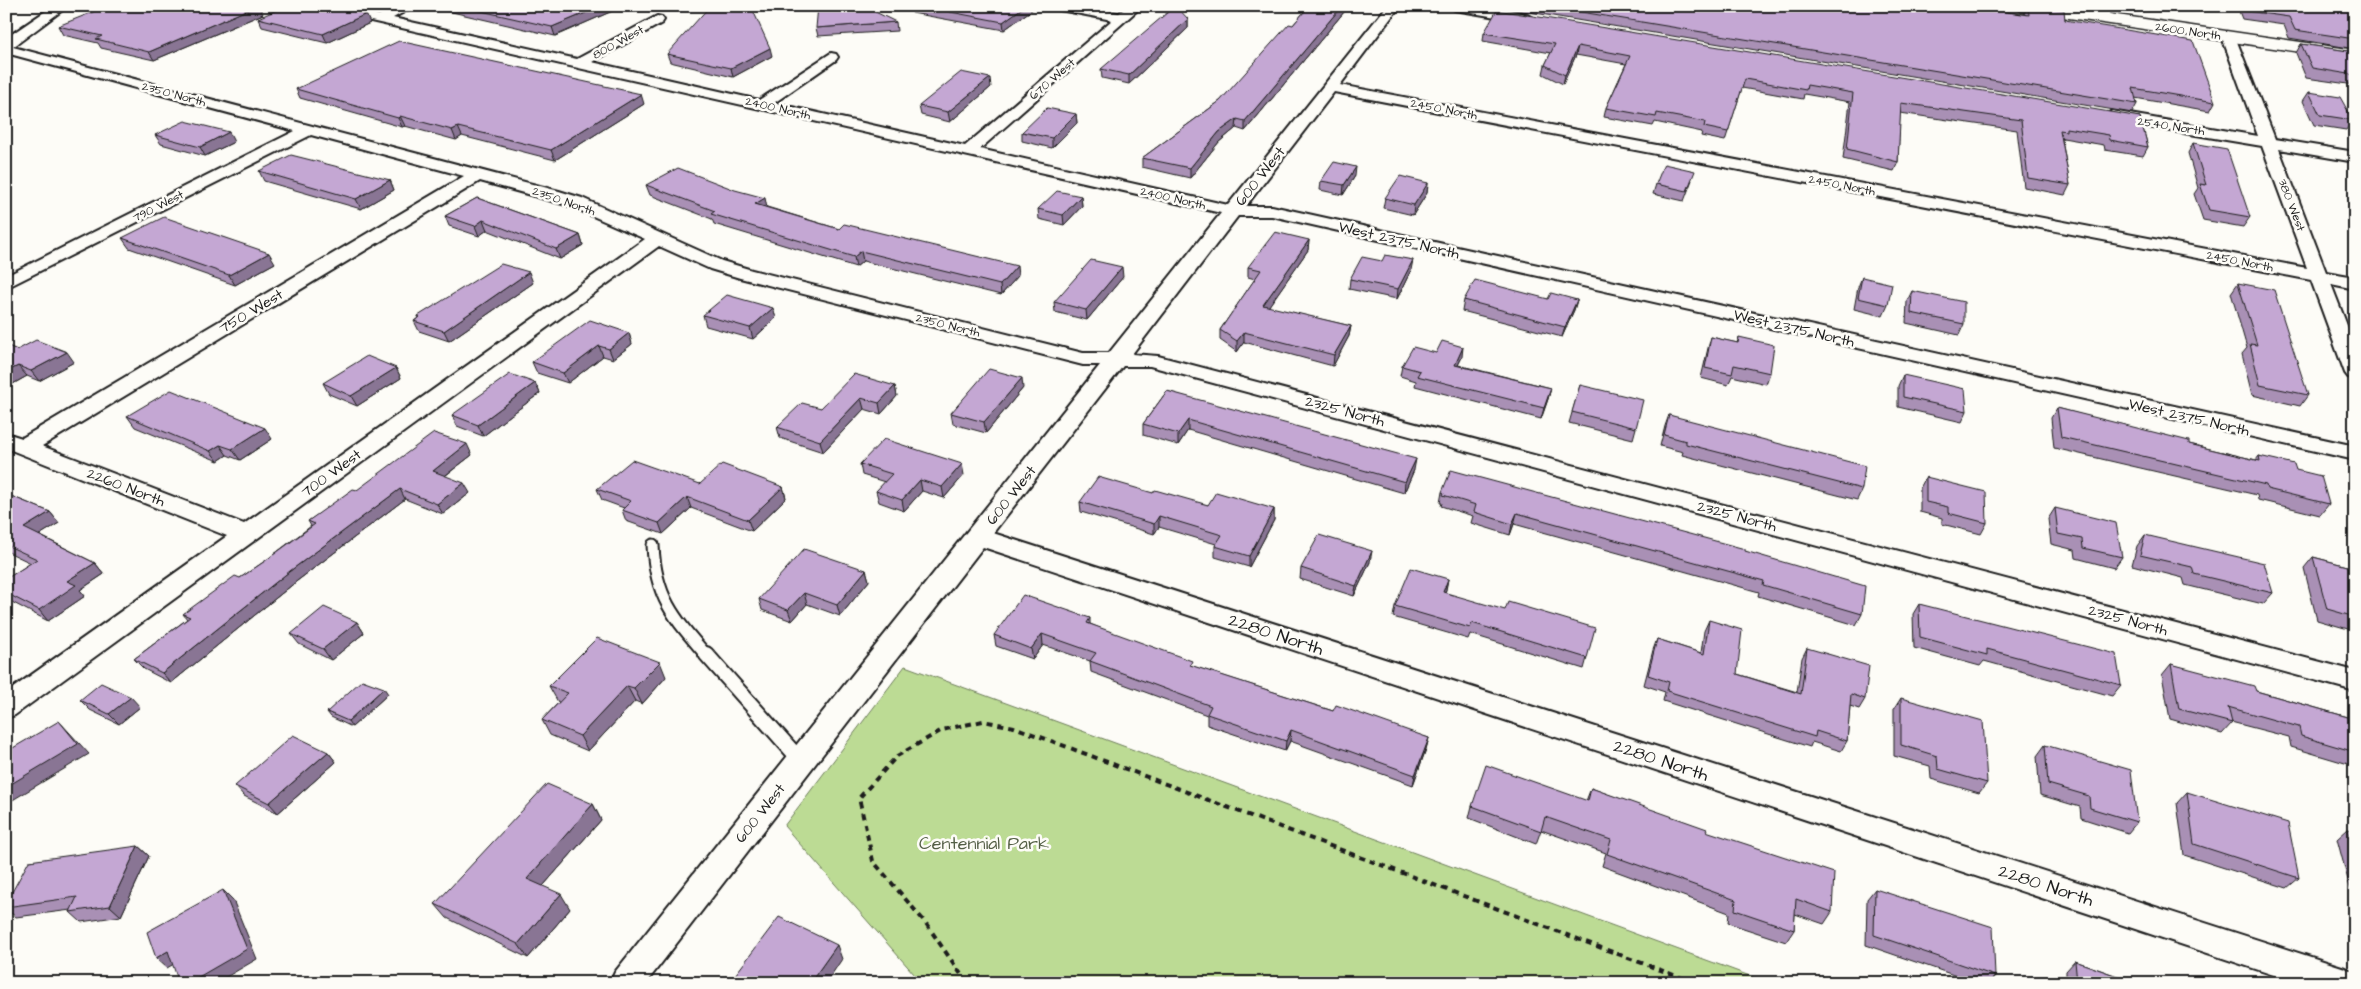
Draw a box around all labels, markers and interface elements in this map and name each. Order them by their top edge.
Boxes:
street label: 2600 North [2154,18,2222,45]
street label: 800 West [589,21,647,64]
street label: 670 West [1026,55,1079,104]
street label: 2350 North [140,78,208,111]
street label: 2400 North [743,93,812,124]
street label: 2450 North [1409,95,1479,124]
street label: 2540 North [2136,113,2206,140]
street label: 600 West [1231,142,1290,210]
street label: 2450 North [1807,171,1877,200]
street label: 380 West [2274,176,2309,234]
street label: 2350 North [530,183,598,220]
street label: 2400 North [1138,183,1207,214]
street label: 790 West [130,186,187,227]
street label: West 2375 North [1336,216,1462,265]
street label: 2450 North [2205,247,2275,276]
street label: 750 West [215,284,287,339]
street label: West 2375 North [1731,304,1857,353]
street label: 2350 North [914,309,982,342]
street label: 2325 North [1303,391,1387,432]
street label: West 2375 North [2126,393,2252,442]
street label: 700 West [297,444,366,502]
street label: 600 West [982,461,1041,529]
street label: 2260 North [84,463,168,512]
street label: 2325 North [1695,496,1779,537]
street label: 2325 North [2086,600,2170,641]
street label: 2280 North [1225,607,1327,662]
street label: 2280 North [1610,733,1712,788]
street label: 600 West [731,779,790,847]
park label: Centennial Park [919,831,1049,856]
street label: 2280 North [1995,858,2097,913]

